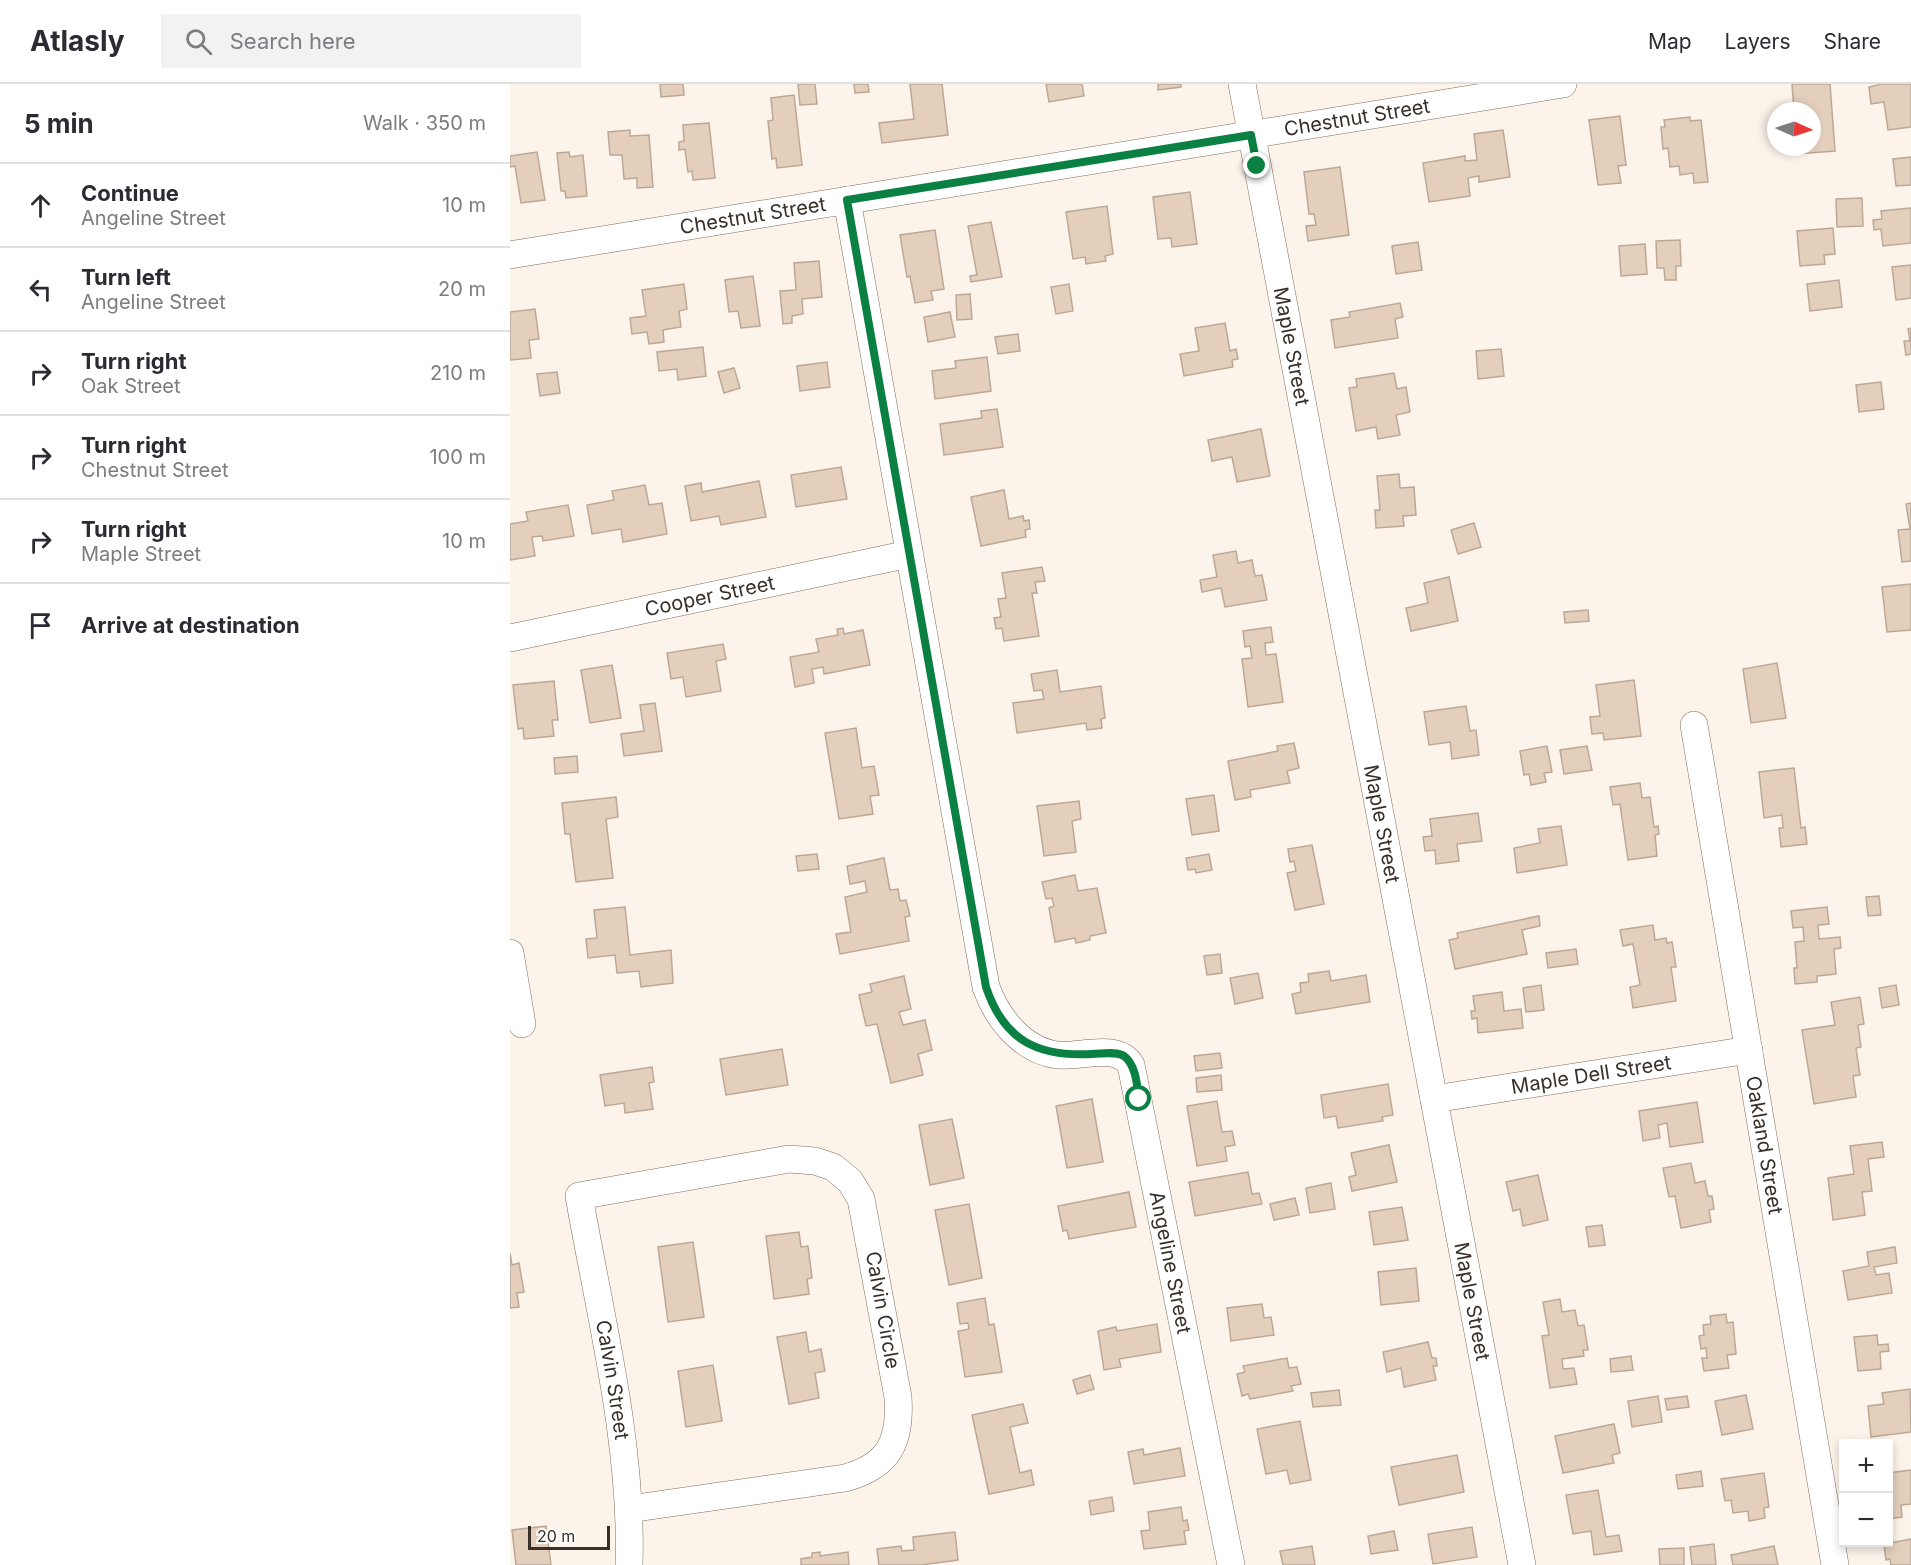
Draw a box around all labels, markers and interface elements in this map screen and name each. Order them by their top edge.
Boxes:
search box [161,14,581,68]
text: Atlasly [30,24,125,58]
icon: search [182,25,215,58]
text: Search here [230,28,356,54]
text: Map [1648,29,1692,54]
text: Layers [1725,29,1791,54]
text: Share [1824,29,1881,54]
street label: Chestnut Street [1282,94,1432,141]
north arrow [1767,102,1821,156]
text: 5 min [24,108,94,139]
text: Walk · 350 m [363,111,486,135]
route end [1243,152,1269,178]
text: Continue [81,180,179,206]
icon: ahead [24,189,57,222]
street label: Chestnut Street [678,192,828,239]
text: 10 m [442,193,486,217]
text: Angeline Street [81,206,226,230]
text: Turn left [81,264,171,290]
icon: left [24,273,57,306]
text: 20 m [438,277,486,301]
street label: Maple Street [1269,285,1315,408]
text: Angeline Street [81,290,226,314]
text: Turn right [81,348,187,374]
icon: right [24,357,57,390]
text: 210 m [430,361,486,385]
text: Oak Street [81,374,181,398]
text: Turn right [81,432,187,458]
icon: right [24,441,57,474]
text: 100 m [429,445,486,469]
text: Chestnut Street [81,458,228,482]
text: Turn right [81,516,187,542]
icon: right [24,525,57,558]
text: 10 m [442,529,486,553]
text: Maple Street [81,542,201,566]
street label: Cooper Street [642,571,777,621]
icon: arrive [24,609,57,642]
text: Arrive at destination [81,612,300,638]
street label: Maple Street [1359,763,1405,886]
street label: Maple Dell Street [1509,1050,1673,1099]
street label: Oakland Street [1741,1074,1788,1216]
route start [1125,1085,1151,1111]
street label: Angeline Street [1145,1189,1197,1336]
street label: Maple Street [1449,1240,1495,1363]
street label: Calvin Circle [861,1249,905,1371]
street label: Calvin Street [591,1318,634,1442]
map controls [1839,1439,1893,1547]
button: + [1839,1439,1893,1493]
button: − [1839,1493,1893,1547]
scale bar [528,1523,610,1550]
text: 20 m [537,1526,575,1546]

